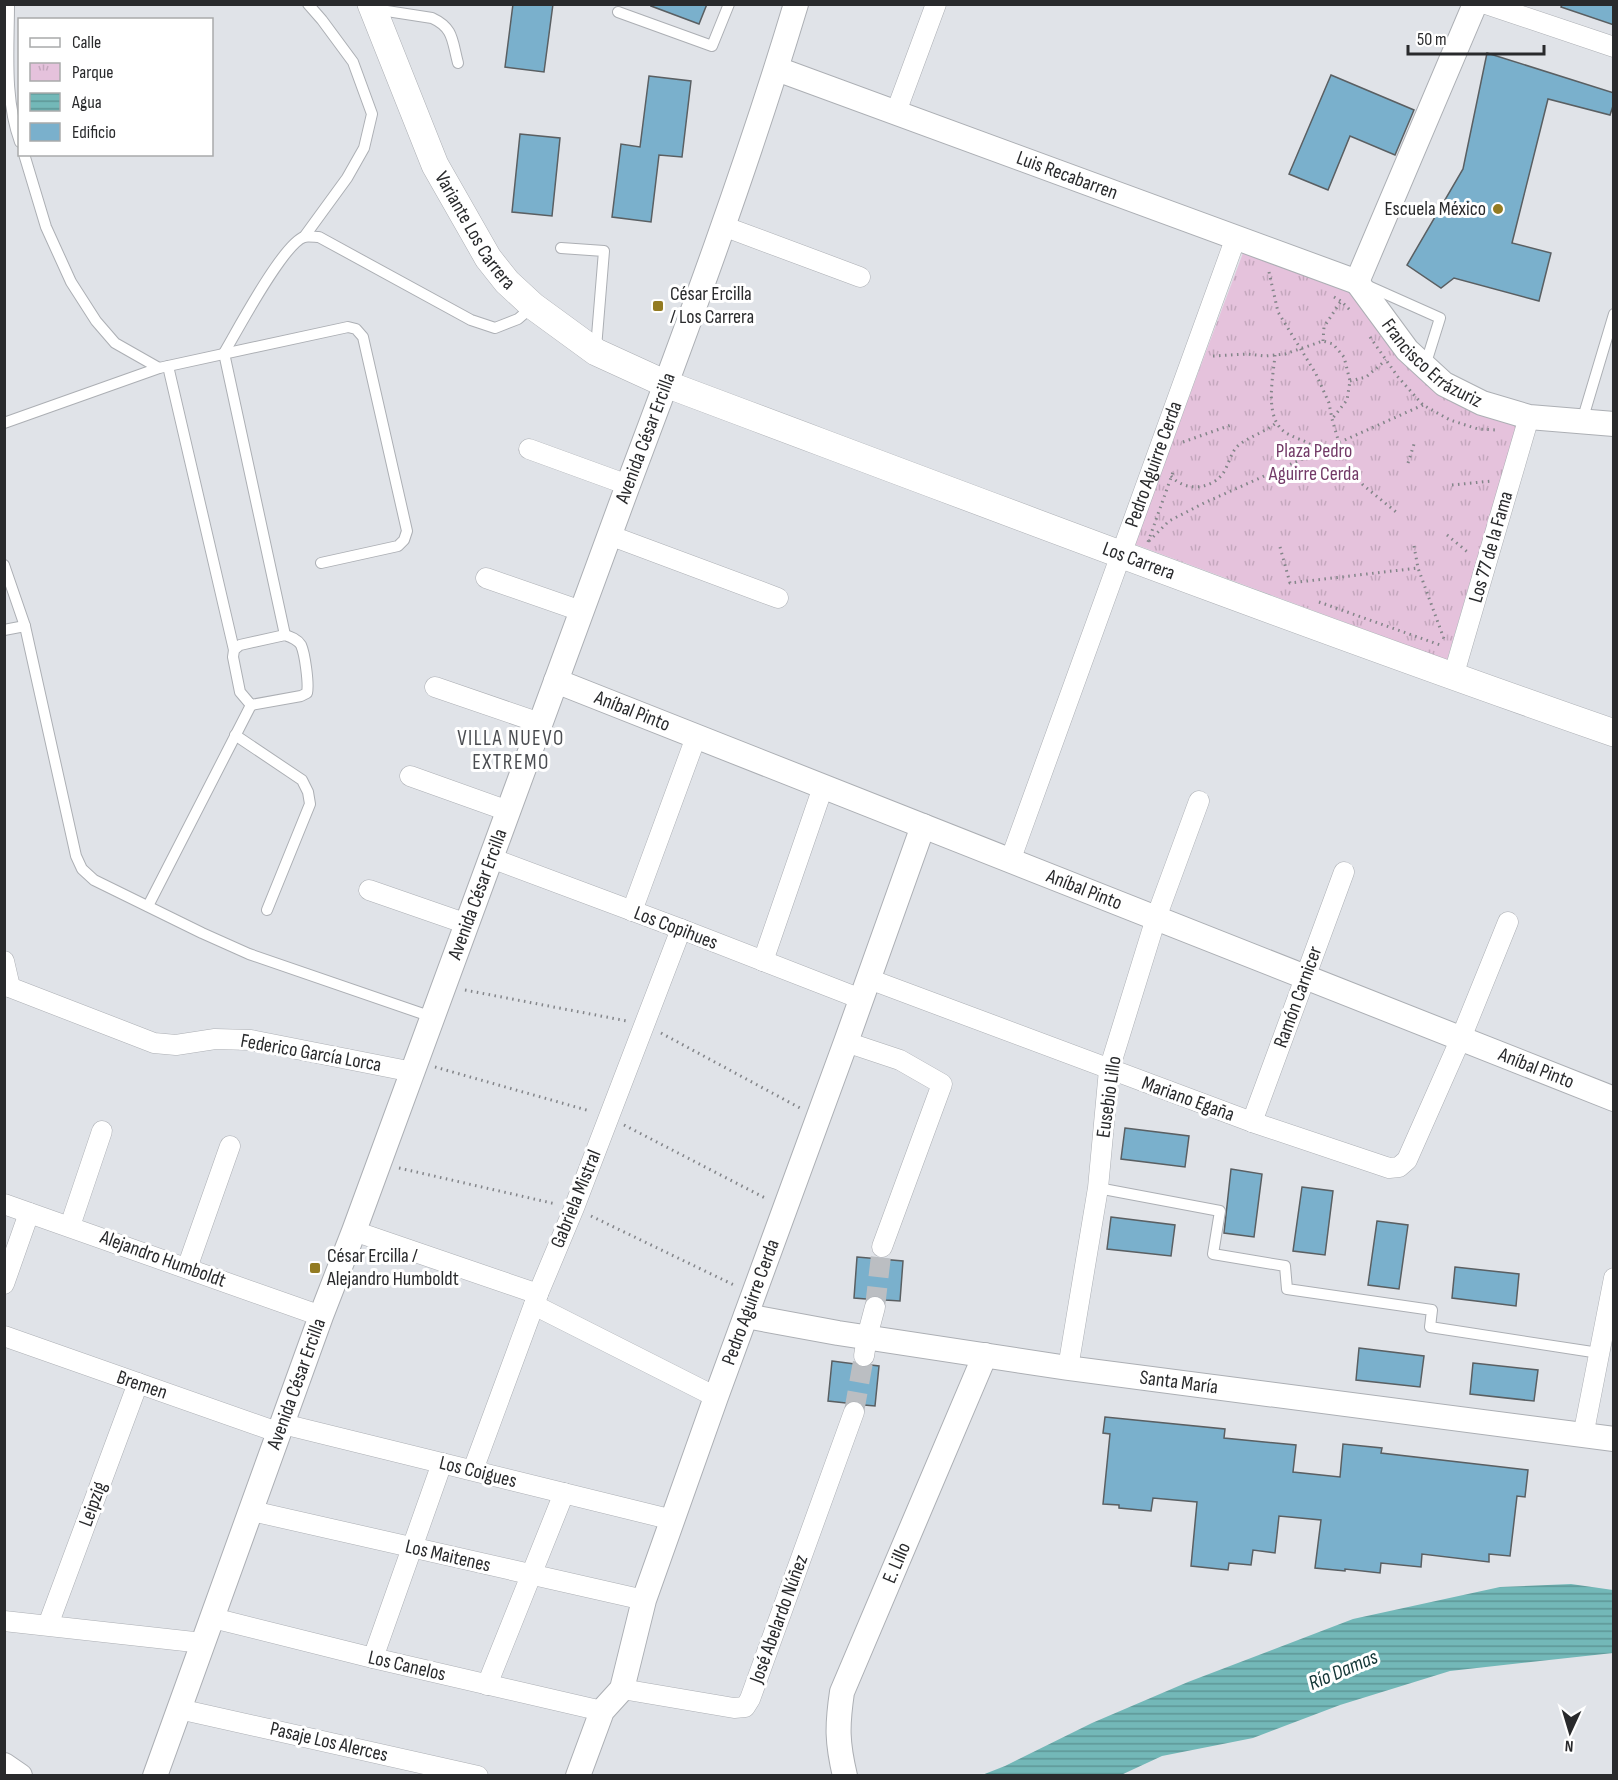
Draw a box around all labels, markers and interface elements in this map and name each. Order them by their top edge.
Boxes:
legend [18,18,213,156]
scale bar [1408,18,1544,56]
text: 50 m [1417,29,1447,50]
text: Calle [72,32,101,53]
text: Parque [72,62,113,83]
text: Agua [71,92,102,113]
text: Edificio [72,122,116,143]
street label: Luis Recabarren [1013,146,1121,205]
street label: Variante Los Carrera [429,167,520,295]
place label: Escuela México [1384,197,1486,221]
marker: Escuela México [1491,202,1505,216]
place label: César Ercilla / Los Carrera [670,282,754,329]
marker: César Ercilla / Los Carrera [651,299,665,313]
street label: Francisco Errázuriz [1376,314,1486,413]
street label: Avenida César Ercilla [610,370,681,508]
street label: Pedro Aguirre Cerda [1120,398,1187,530]
park label: Plaza Pedro Aguirre Cerda [1268,439,1359,486]
street label: Los 77 de la Fama [1464,489,1518,605]
street label: Los Carrera [1099,537,1178,585]
street label: Aníbal Pinto [590,685,674,737]
district label: VILLA NUEVO EXTREMO [457,726,565,775]
street label: Avenida César Ercilla [442,826,513,964]
street label: Aníbal Pinto [1042,864,1126,915]
street label: Los Copihues [631,901,721,955]
street label: Ramón Carnicer [1269,943,1328,1051]
street label: Federico García Lorca [239,1029,383,1077]
street label: Aníbal Pinto [1494,1042,1578,1094]
street label: Eusebio Lillo [1091,1055,1127,1139]
street label: Mariano Egaña [1138,1071,1238,1127]
street label: Gabriela Mistral [545,1146,607,1252]
street label: Alejandro Humboldt [96,1225,229,1293]
street label: Pedro Aguirre Cerda [717,1236,785,1368]
place label: César Ercilla / Alejandro Humboldt [326,1244,459,1291]
marker: César Ercilla / Alejandro Humboldt [308,1261,322,1275]
street label: Avenida César Ercilla [262,1315,331,1453]
street label: Bremen [114,1365,170,1405]
street label: Santa María [1138,1365,1219,1399]
street label: Los Coigues [437,1451,519,1493]
street label: Leipzig [74,1478,112,1530]
street label: Los Maitenes [403,1535,493,1577]
street label: E. Lillo [878,1539,916,1587]
street label: José Abelardo Núñez [744,1551,813,1687]
water label: Río Damas [1305,1644,1382,1696]
street label: Los Canelos [366,1645,448,1687]
north arrow [1540,1702,1600,1762]
street label: Pasaje Los Alerces [268,1717,390,1767]
text: N [1564,1736,1574,1755]

